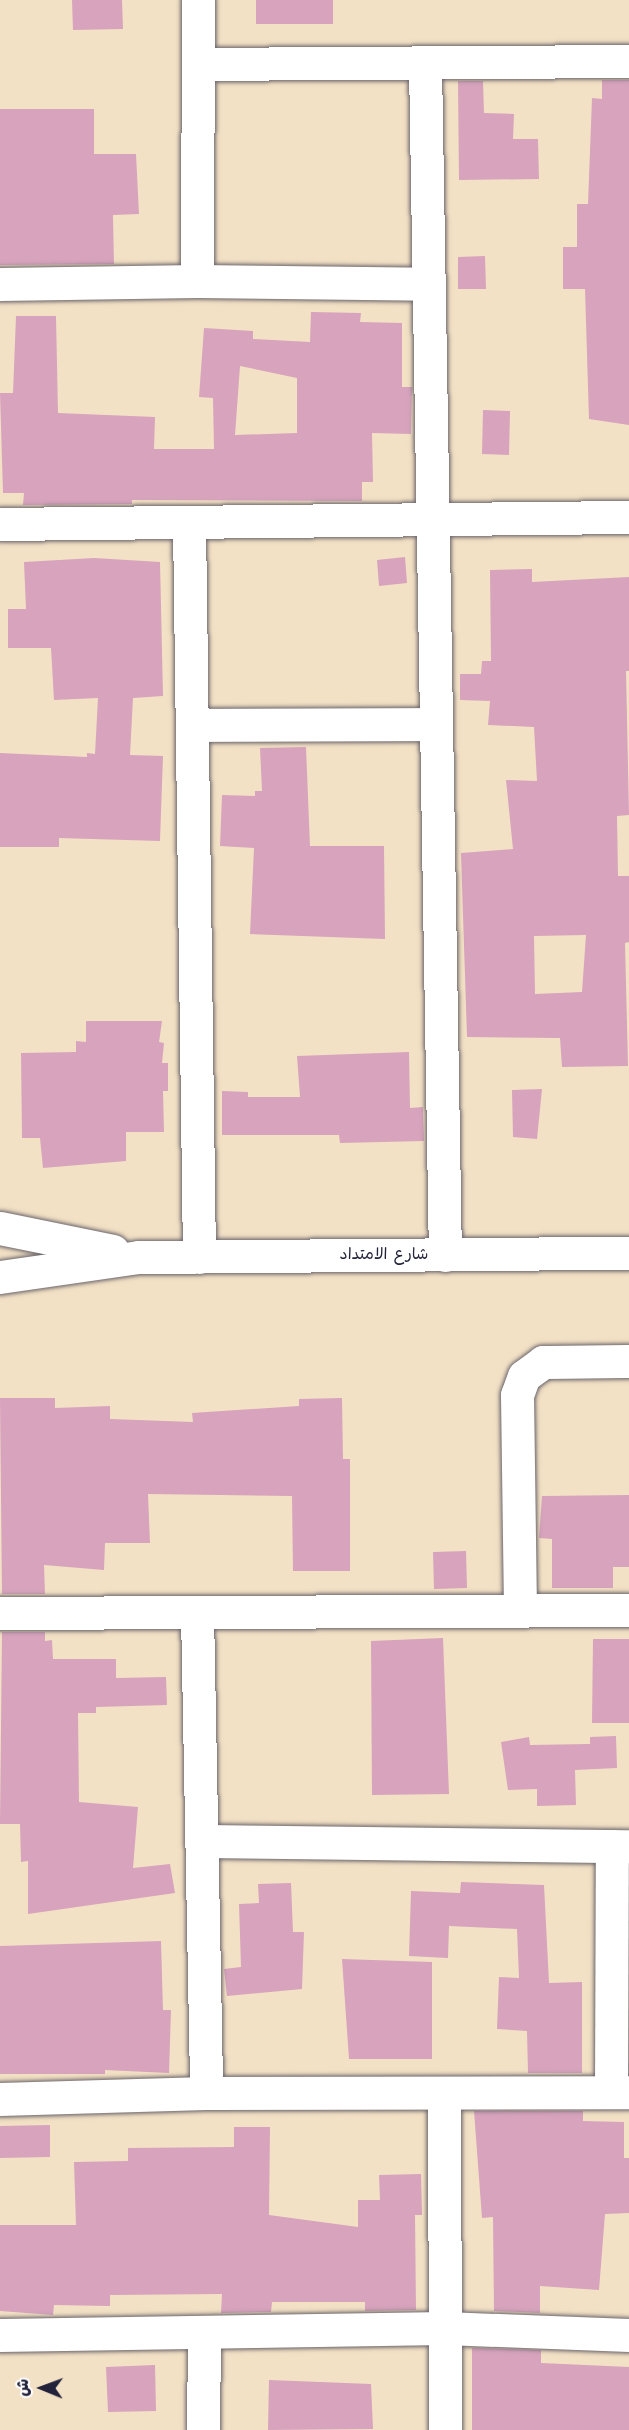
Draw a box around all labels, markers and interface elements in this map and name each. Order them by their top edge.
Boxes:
street label: شارع الامتداد [340,1245,428,1265]
north arrow [12,2358,72,2418]
text: ش [11,2379,36,2397]

